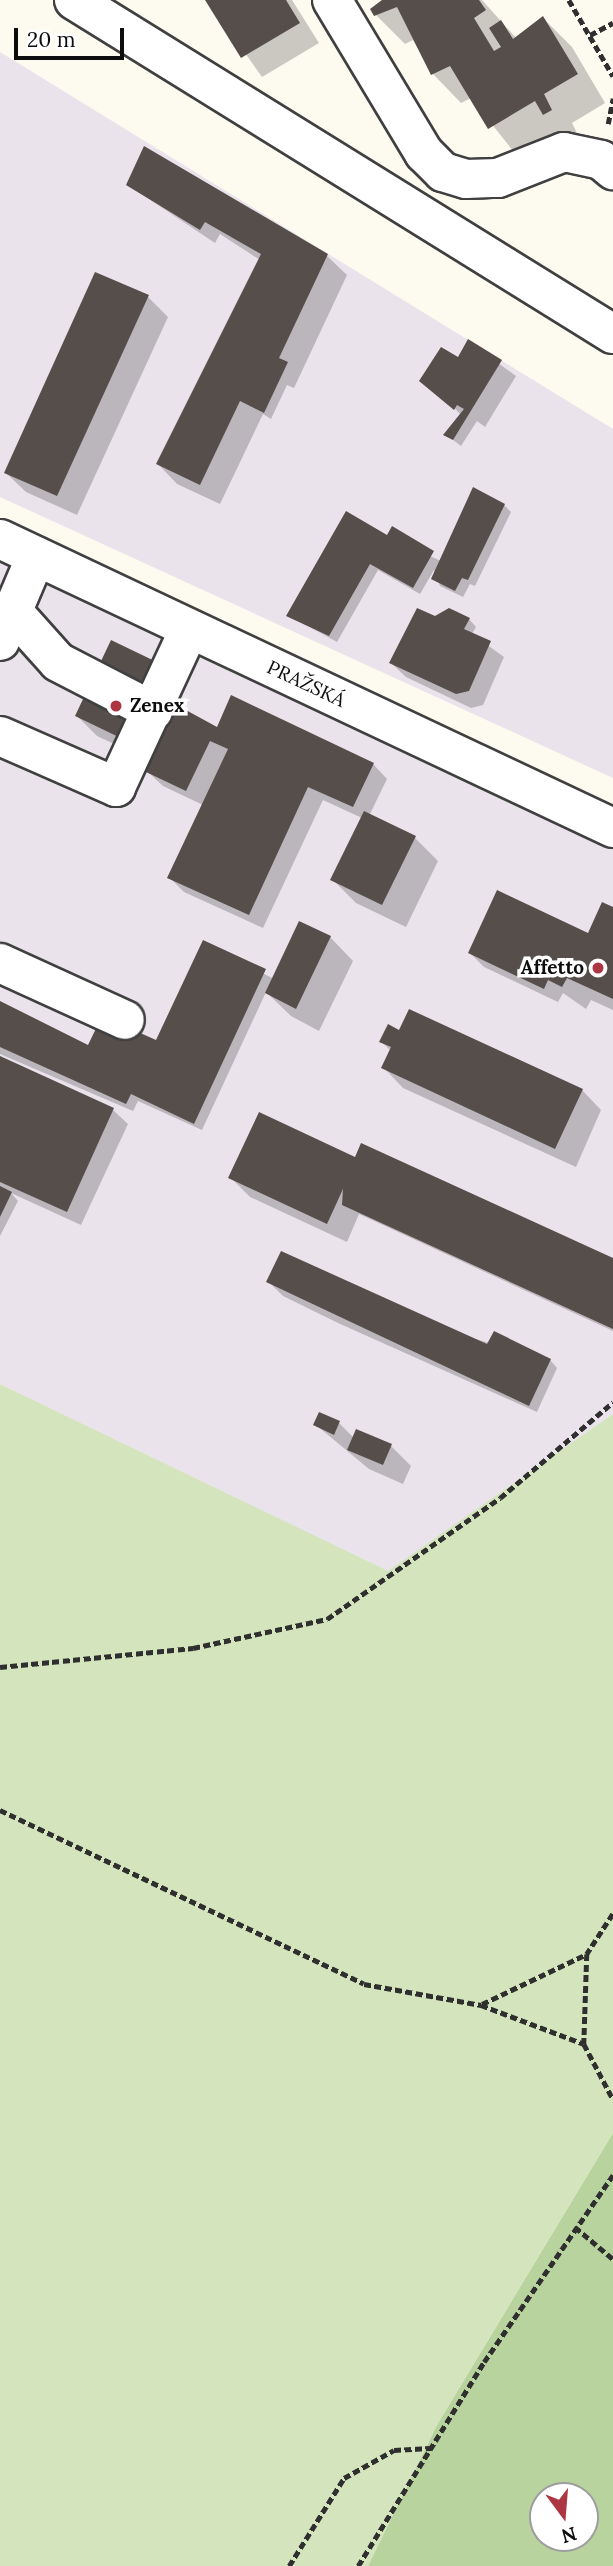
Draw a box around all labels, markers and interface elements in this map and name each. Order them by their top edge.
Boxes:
scale bar [18,14,128,58]
text: 20 m [27,26,76,53]
street label: PRAŽSKÁ [263,656,349,712]
place label: Zenex [130,695,184,717]
marker: Zenex [108,698,124,714]
place label: Affetto [521,957,584,979]
marker: Affetto [590,960,606,976]
north arrow [529,2482,599,2552]
text: N [559,2522,580,2549]

